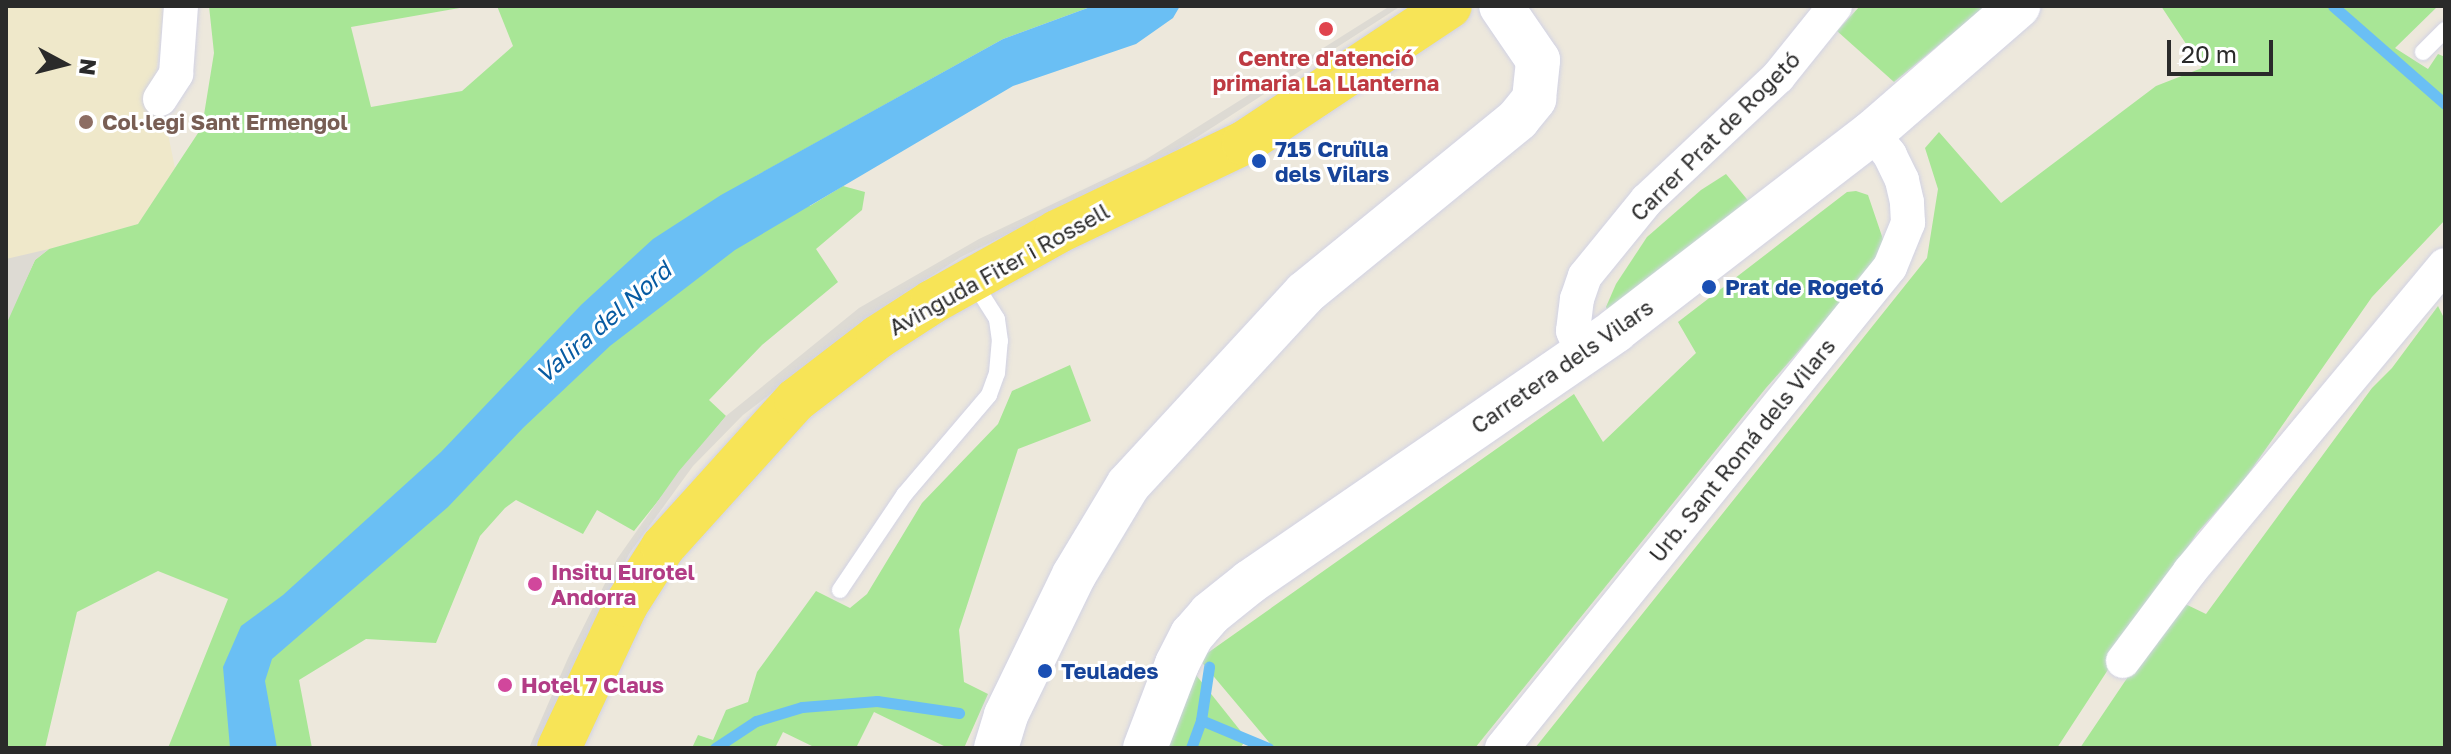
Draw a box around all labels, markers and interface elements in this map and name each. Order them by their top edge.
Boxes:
marker: Centre d'atenció primaria La Llanterna [1315,18,1337,40]
north arrow [24,24,104,104]
scale bar [2171,24,2277,74]
text: 20 m [2181,39,2237,68]
place label: Centre d'atenció primaria La Llanterna [1213,44,1439,96]
street label: Carrer Prat de Rogetó [1625,46,1805,226]
text: N [74,57,103,77]
place label: Col·legi Sant Ermengol [102,109,348,135]
marker: Col·legi Sant Ermengol [77,113,95,131]
place label: 715 Cruïlla dels Vilars [1275,135,1389,186]
marker: 715 Cruïlla dels Vilars [1250,152,1268,170]
street label: Avinguda Fiter i Rossell [884,197,1114,341]
water label: Valira del Nord [529,255,677,389]
place label: Prat de Rogetó [1725,274,1884,300]
marker: Prat de Rogetó [1700,278,1718,296]
street label: Carretera dels Vilars [1466,293,1658,439]
street label: Urb. Sant Romá dels Vilars [1644,333,1840,567]
place label: Insitu Eurotel Andorra [551,558,695,610]
marker: Insitu Eurotel Andorra [526,575,544,593]
place label: Teulades [1061,658,1159,684]
marker: Teulades [1036,662,1054,680]
place label: Hotel 7 Claus [521,672,664,698]
marker: Hotel 7 Claus [496,676,514,694]

